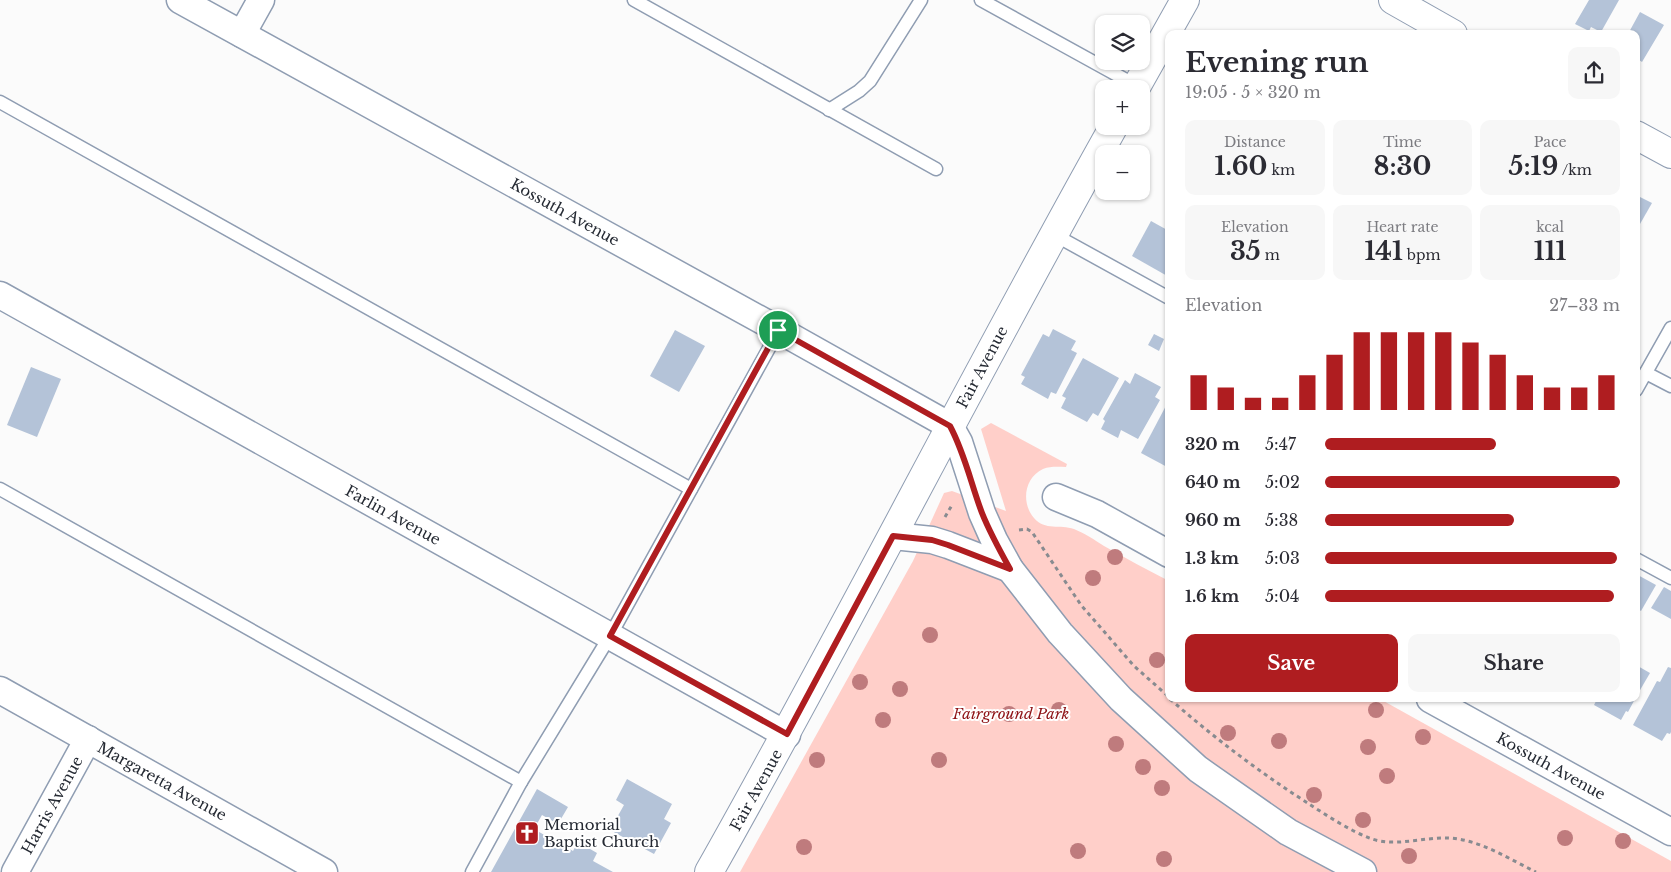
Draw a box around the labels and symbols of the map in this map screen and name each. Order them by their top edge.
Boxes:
street label: Kossuth Avenue [507,174,623,250]
pin [757,309,799,351]
street label: Fair Avenue [952,323,1012,411]
street label: Farlin Avenue [342,481,444,549]
park label: Fairground Park [952,704,1069,723]
street label: Kossuth Avenue [1493,728,1609,804]
street label: Margaretta Avenue [94,738,230,824]
street label: Fair Avenue [726,746,786,834]
street label: Harris Avenue [17,753,87,857]
place label: Memorial Baptist Church [544,815,659,851]
church icon: Memorial Baptist Church [514,820,540,846]

